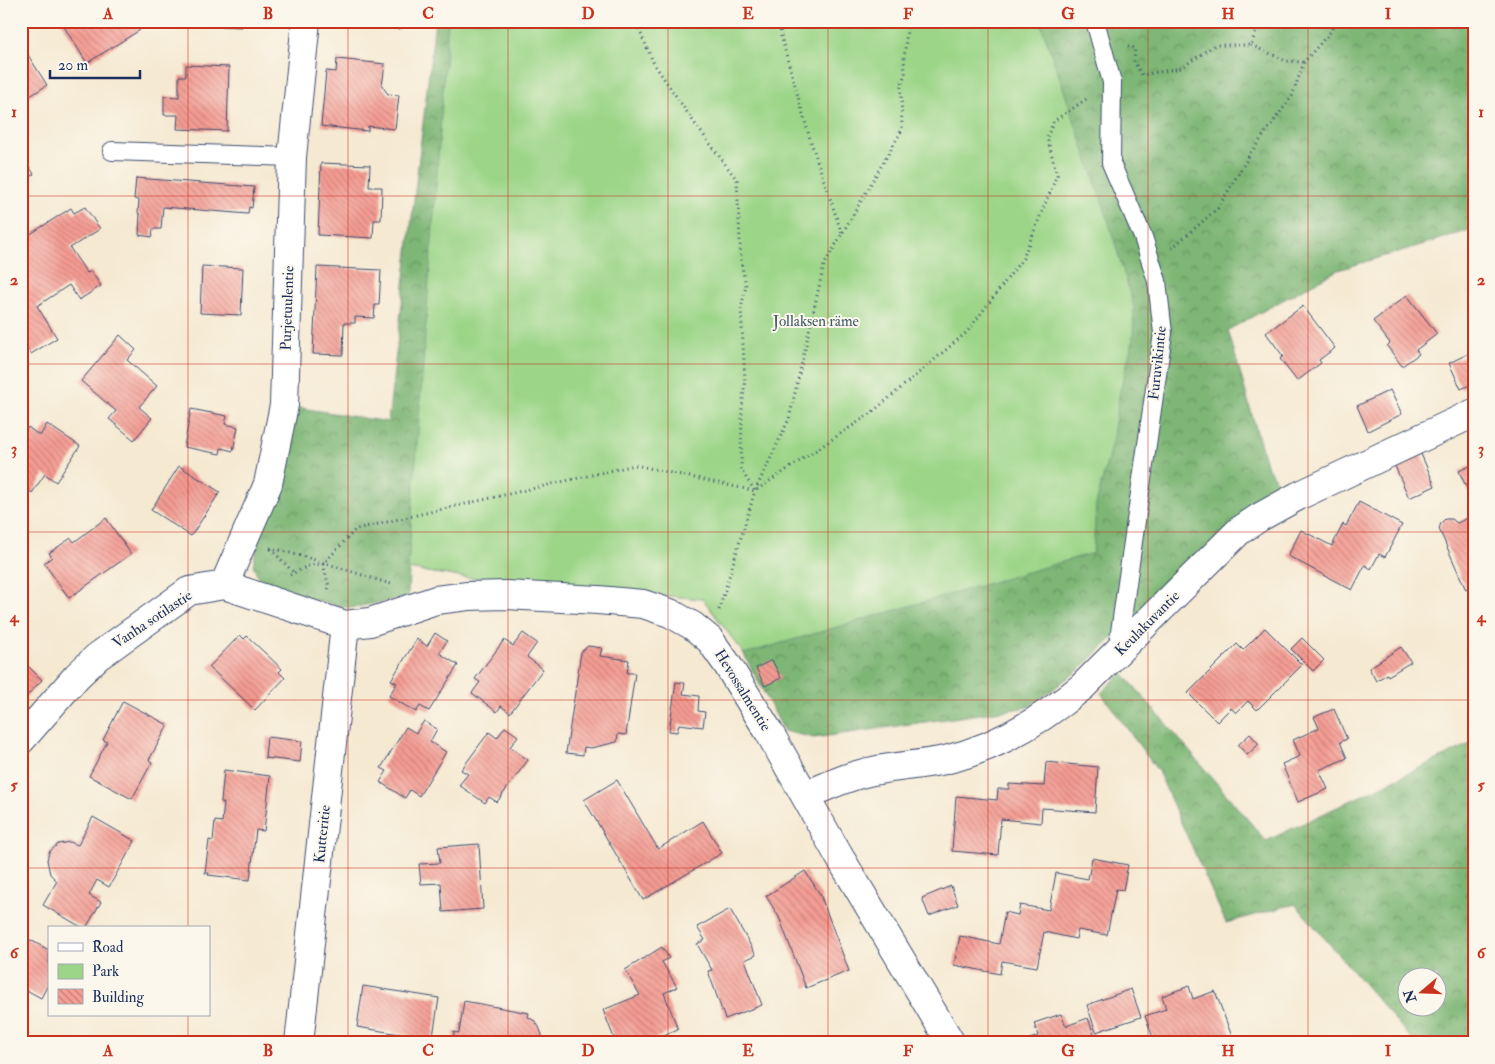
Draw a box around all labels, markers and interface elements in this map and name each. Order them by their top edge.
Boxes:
text: A [102,4,114,24]
text: B [263,4,273,24]
text: C [422,4,434,24]
text: D [581,4,595,24]
text: E [742,4,754,24]
text: F [903,4,913,24]
text: G [1061,4,1075,24]
text: H [1221,4,1235,24]
text: I [1385,4,1392,24]
scale bar [50,48,140,80]
text: 20 m [58,56,88,75]
text: 1 [11,102,17,122]
text: 1 [1478,102,1484,122]
street label: Purjetuulentie [277,265,298,351]
text: 2 [10,270,18,290]
text: 2 [1477,270,1485,290]
park label: Jollaksen räme [772,312,859,332]
street label: Furuvikintie [1144,325,1171,401]
text: 3 [11,439,17,459]
text: 3 [1478,439,1484,459]
street label: Vanha sotilastie [109,586,196,653]
street label: Keulakuvantie [1111,587,1184,660]
text: 4 [9,607,20,627]
text: 4 [1476,607,1487,627]
street label: Hevossalmentie [710,646,775,735]
text: 5 [10,775,18,795]
text: 5 [1477,775,1485,795]
street label: Kutteritie [310,804,335,864]
legend [48,926,210,1016]
text: Road [92,938,124,957]
text: 6 [10,943,20,963]
text: 6 [1477,943,1487,963]
text: Park [92,962,119,981]
north arrow [1398,966,1448,1016]
text: N [1400,987,1421,1006]
text: Building [92,988,144,1007]
text: A [102,1041,114,1061]
text: B [263,1041,273,1061]
text: C [422,1041,434,1061]
text: D [581,1041,595,1061]
text: E [742,1041,754,1061]
text: F [903,1041,913,1061]
text: G [1061,1041,1075,1061]
text: H [1221,1041,1235,1061]
text: I [1385,1041,1392,1061]

